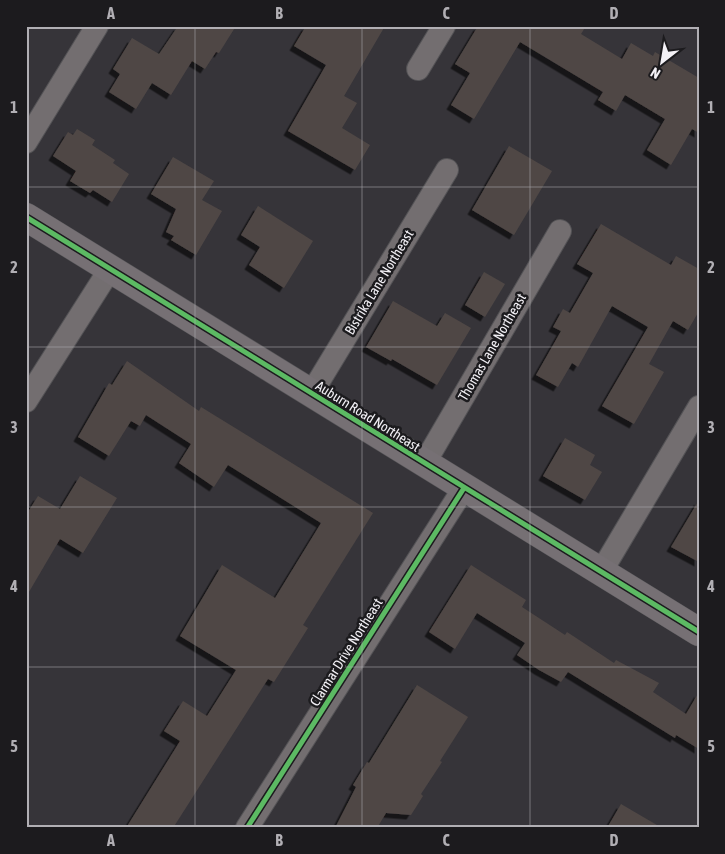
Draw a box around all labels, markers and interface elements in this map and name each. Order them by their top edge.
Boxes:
text: A [106,4,115,22]
text: B [275,4,283,22]
text: C [442,4,450,22]
text: D [610,4,619,22]
north arrow [638,38,688,88]
text: N [648,64,663,82]
text: 1 [10,98,18,116]
text: 1 [707,98,715,116]
street label: Bistrika Lane Northeast [341,227,417,337]
text: 2 [10,258,18,276]
text: 2 [707,258,715,276]
street label: Thomas Lane Northeast [455,291,529,403]
street label: Auburn Road Northeast [313,377,423,455]
text: 3 [10,418,18,436]
text: 3 [707,418,715,436]
text: 4 [9,577,18,595]
text: 4 [706,577,715,595]
street label: Clarmar Drive Northeast [306,595,386,709]
text: 5 [10,737,18,755]
text: 5 [707,737,715,755]
text: A [106,831,115,849]
text: B [275,831,283,849]
text: C [442,831,450,849]
text: D [610,831,619,849]

